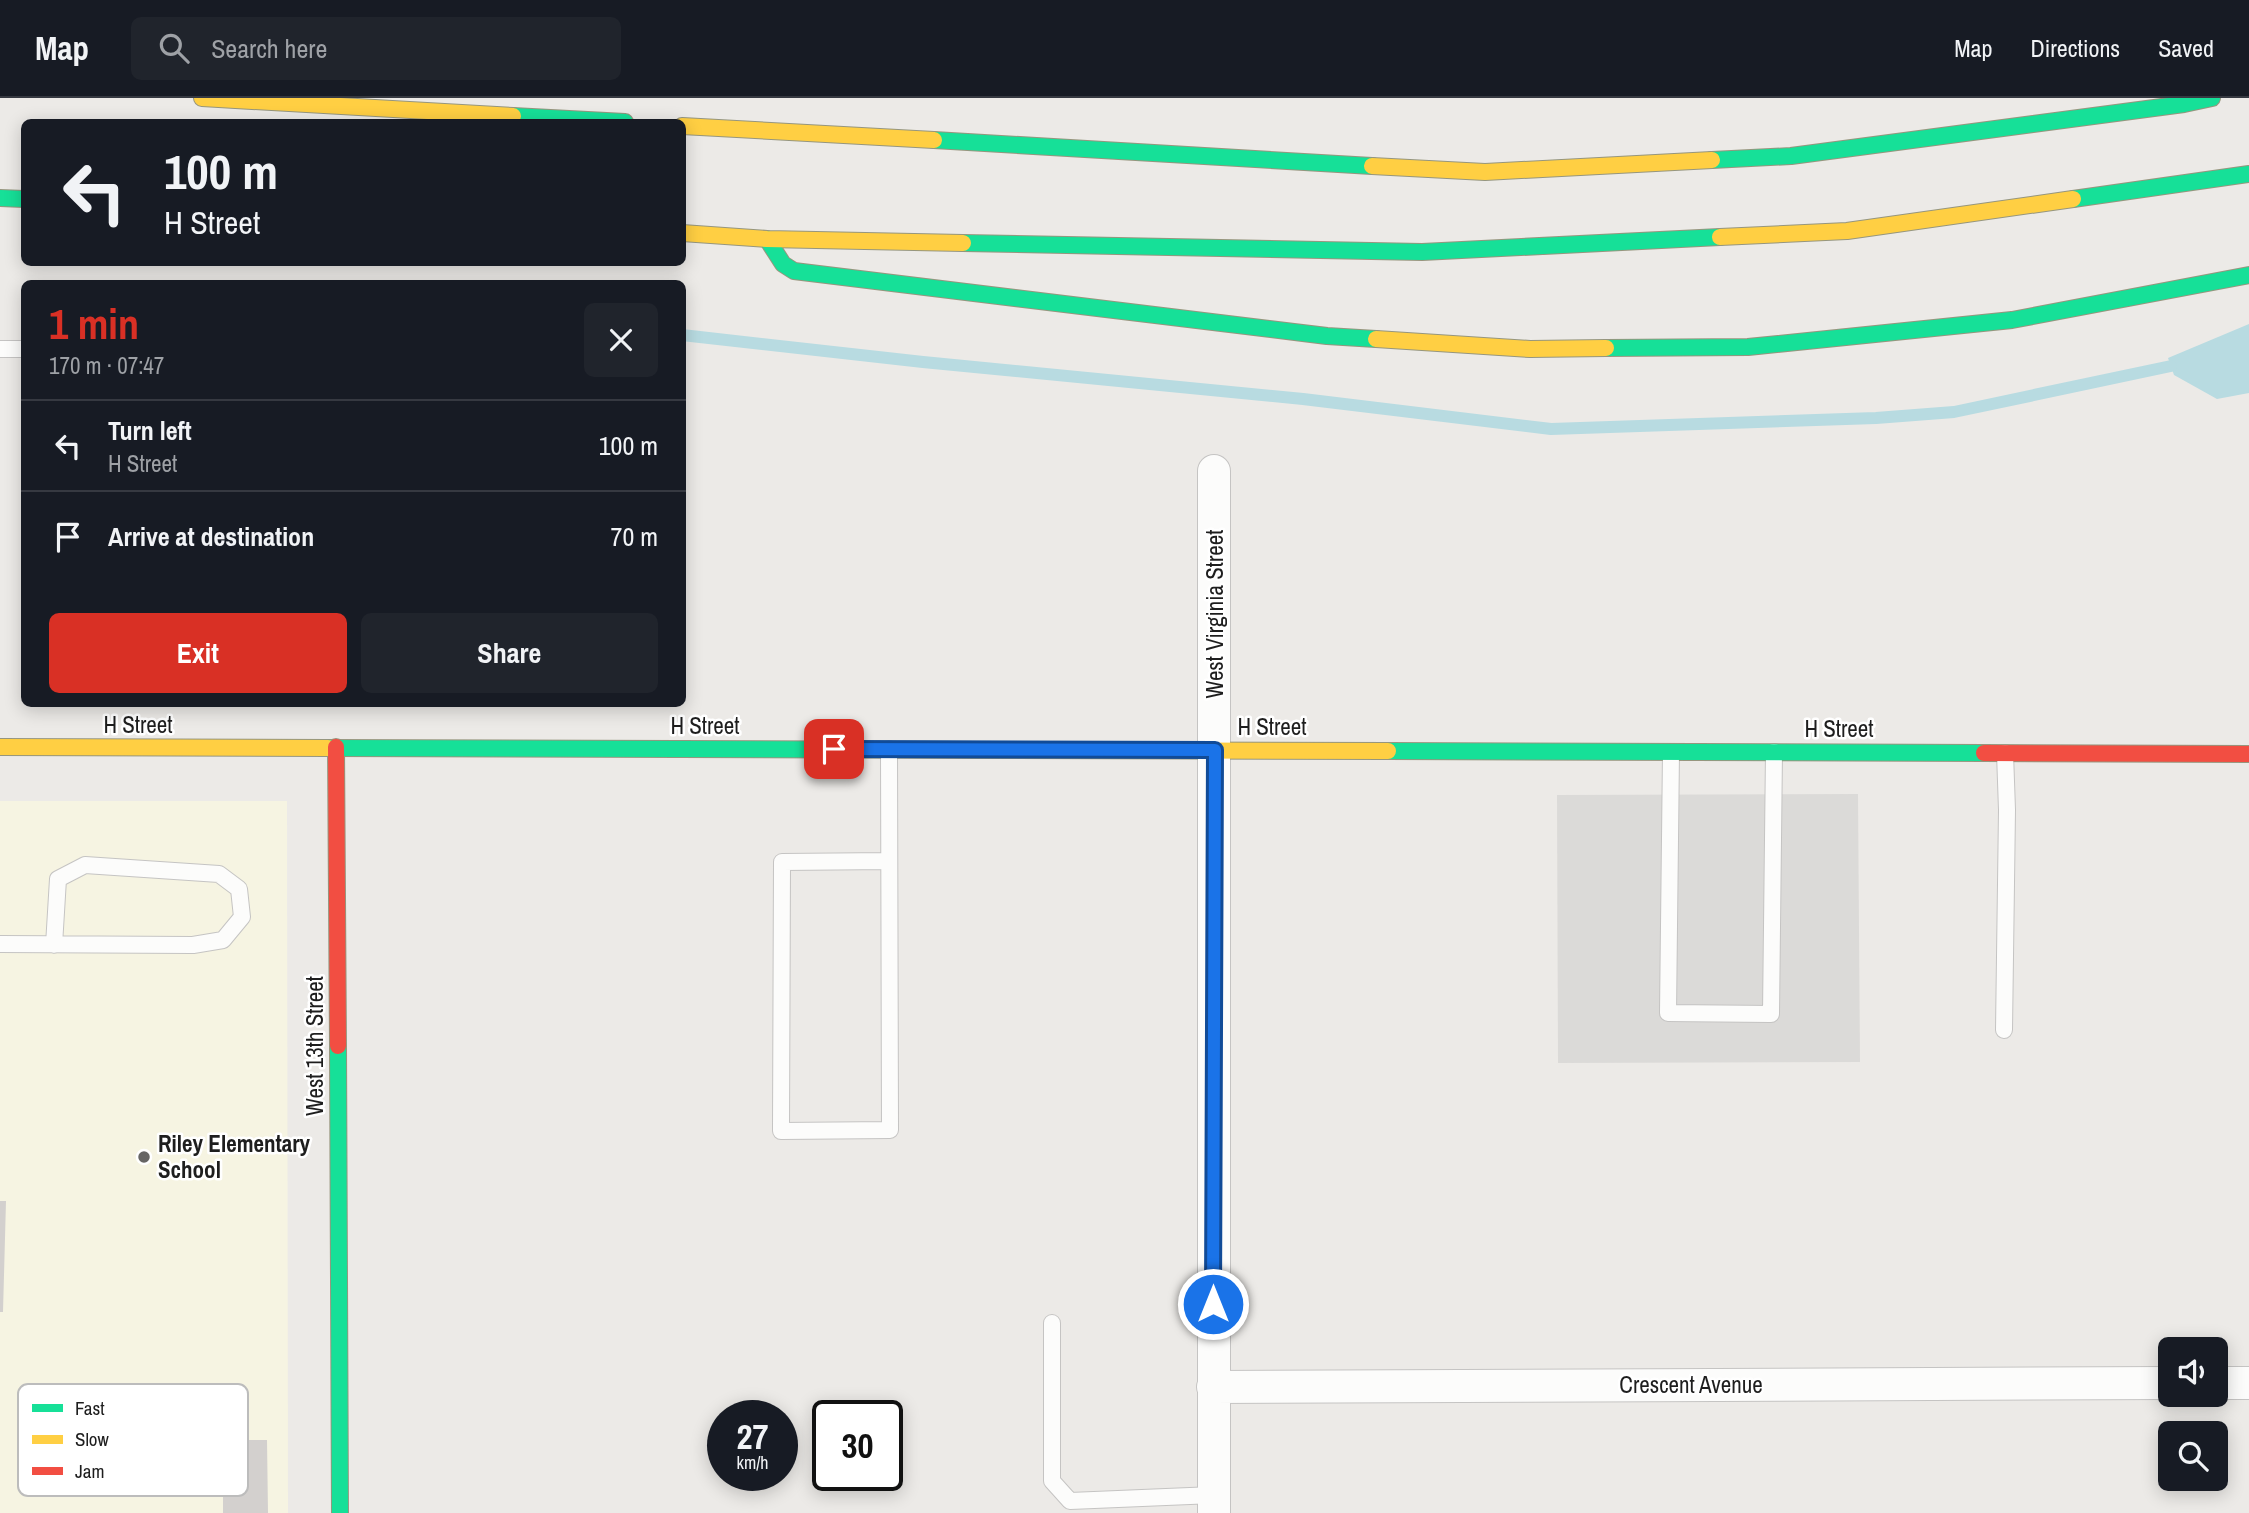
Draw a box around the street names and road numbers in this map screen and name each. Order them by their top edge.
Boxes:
street label: West Virginia Street [1199,529,1230,699]
street label: H Street [103,709,173,740]
street label: H Street [670,710,740,741]
street label: H Street [1237,711,1307,742]
street label: H Street [1804,713,1874,744]
street label: West 13th Street [299,976,330,1116]
street label: Crescent Avenue [1619,1369,1763,1400]

